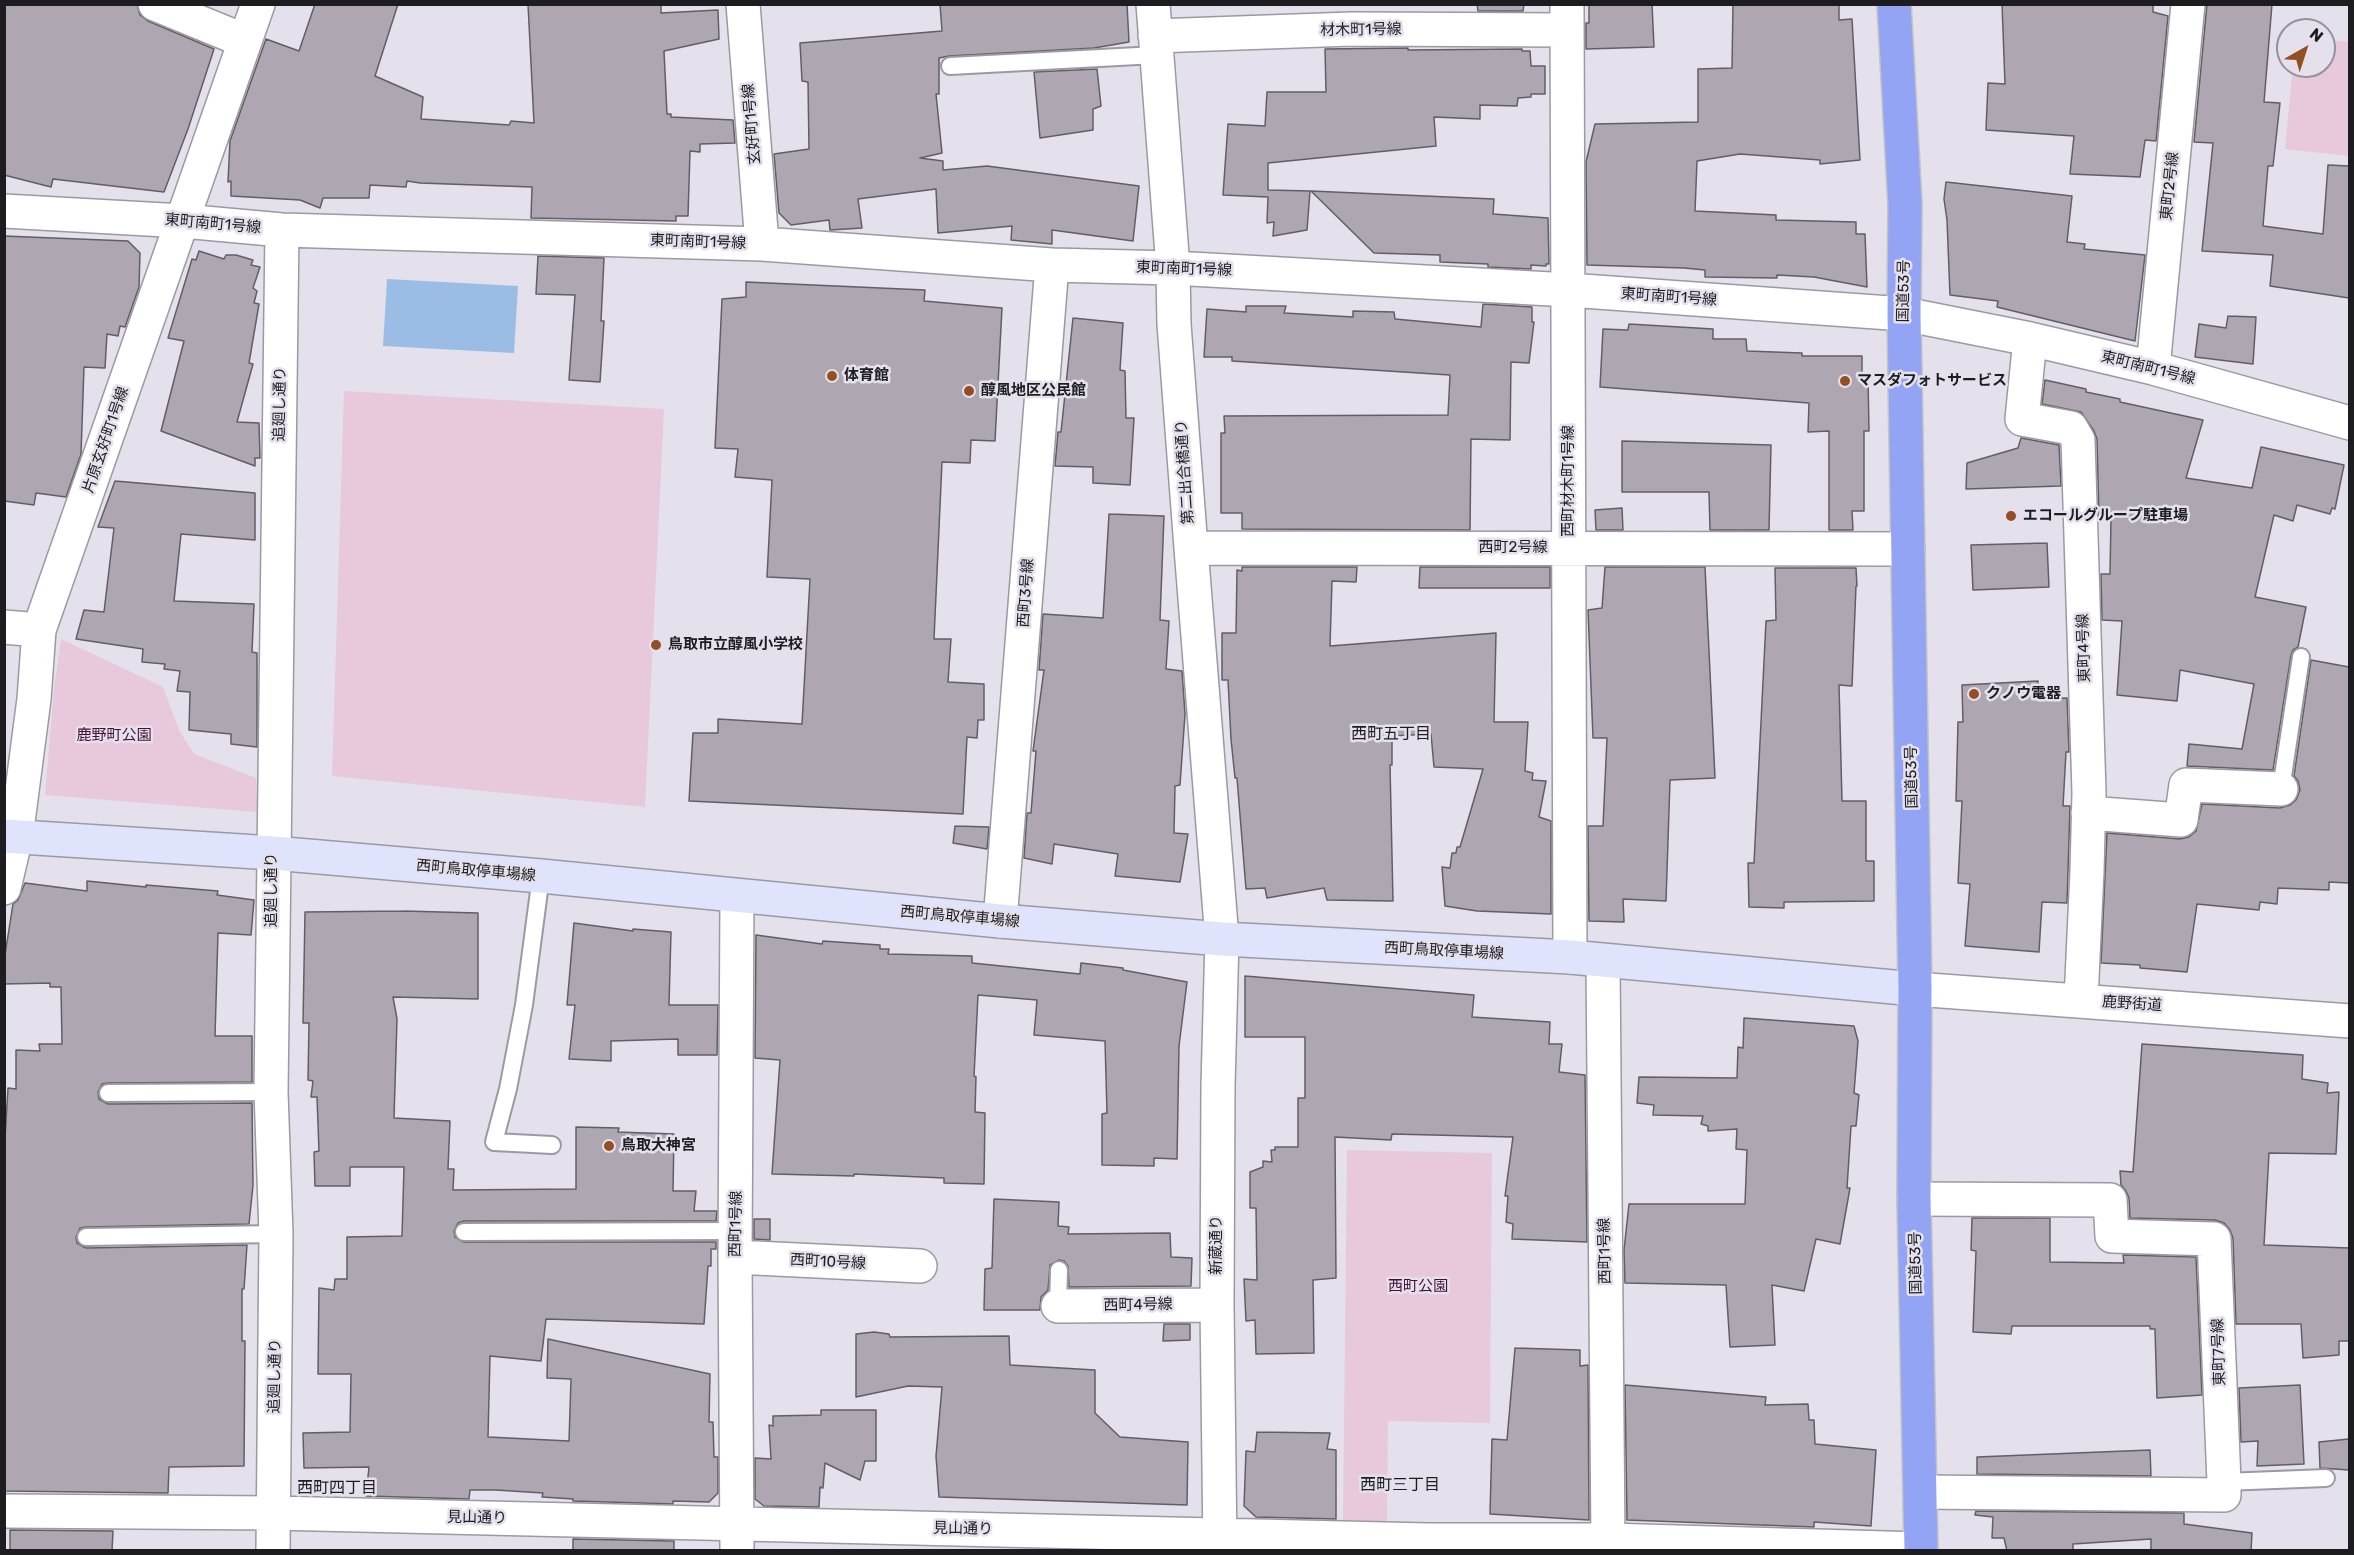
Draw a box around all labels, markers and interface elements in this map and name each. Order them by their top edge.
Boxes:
north arrow [2276,18,2336,78]
street label: 材木町1号線 [1320,20,1402,40]
text: N [2306,24,2327,46]
street label: 玄好町1号線 [739,83,765,165]
street label: 東町2号線 [2157,151,2183,221]
street label: 東町南町1号線 [164,211,262,237]
street label: 東町南町1号線 [650,231,746,253]
street label: 東町南町1号線 [1136,258,1232,280]
street label: 国道53号 [1894,259,1914,323]
street label: 東町南町1号線 [1620,285,1718,309]
street label: 東町南町1号線 [2099,348,2197,388]
street label: 追廻し通り [270,366,290,442]
place label: 体育館 [844,367,889,385]
marker: 体育館 [825,369,839,383]
place label: マスダフォトサービス [1857,372,2007,390]
marker: マスダフォトサービス [1838,374,1852,388]
place label: 醇風地区公民館 [981,382,1086,400]
street label: 片原玄好町1号線 [79,384,133,496]
marker: 醇風地区公民館 [962,384,976,398]
street label: 第二出合橋通り [1172,419,1198,525]
street label: 西町材木町1号線 [1560,425,1578,537]
place label: エコールグループ駐車場 [2023,507,2188,525]
marker: エコールグループ駐車場 [2004,509,2018,523]
street label: 西町2号線 [1479,539,1547,557]
street label: 西町3号線 [1015,558,1037,628]
street label: 東町4号線 [2074,613,2094,683]
place label: 鳥取市立醇風小学校 [668,636,803,654]
marker: 鳥取市立醇風小学校 [649,638,663,652]
place label: クノウ電器 [1986,685,2061,703]
marker: クノウ電器 [1967,687,1981,701]
district label: 西町五丁目 [1351,724,1431,744]
park label: 鹿野町公園 [77,727,151,745]
street label: 国道53号 [1902,745,1922,809]
street label: 追廻し通り [263,853,281,927]
street label: 西町鳥取停車場線 [415,857,537,885]
street label: 西町鳥取停車場線 [899,903,1021,931]
street label: 西町鳥取停車場線 [1384,939,1504,963]
street label: 鹿野街道 [2101,993,2163,1015]
place label: 鳥取大神宮 [621,1137,696,1155]
marker: 鳥取大神宮 [602,1139,616,1153]
street label: 西町1号線 [726,1191,746,1257]
street label: 新蔵通り [1208,1215,1226,1275]
street label: 西町1号線 [1595,1218,1615,1284]
street label: 国道53号 [1906,1231,1926,1295]
street label: 西町10号線 [790,1251,866,1273]
park label: 西町公園 [1388,1278,1448,1296]
street label: 西町4号線 [1103,1295,1173,1315]
street label: 東町7号線 [2209,1318,2229,1386]
street label: 追廻し通り [265,1338,285,1414]
district label: 西町三丁目 [1360,1475,1440,1495]
district label: 西町四丁目 [297,1478,377,1498]
street label: 見山通り [447,1508,507,1528]
street label: 見山通り [933,1519,993,1539]

